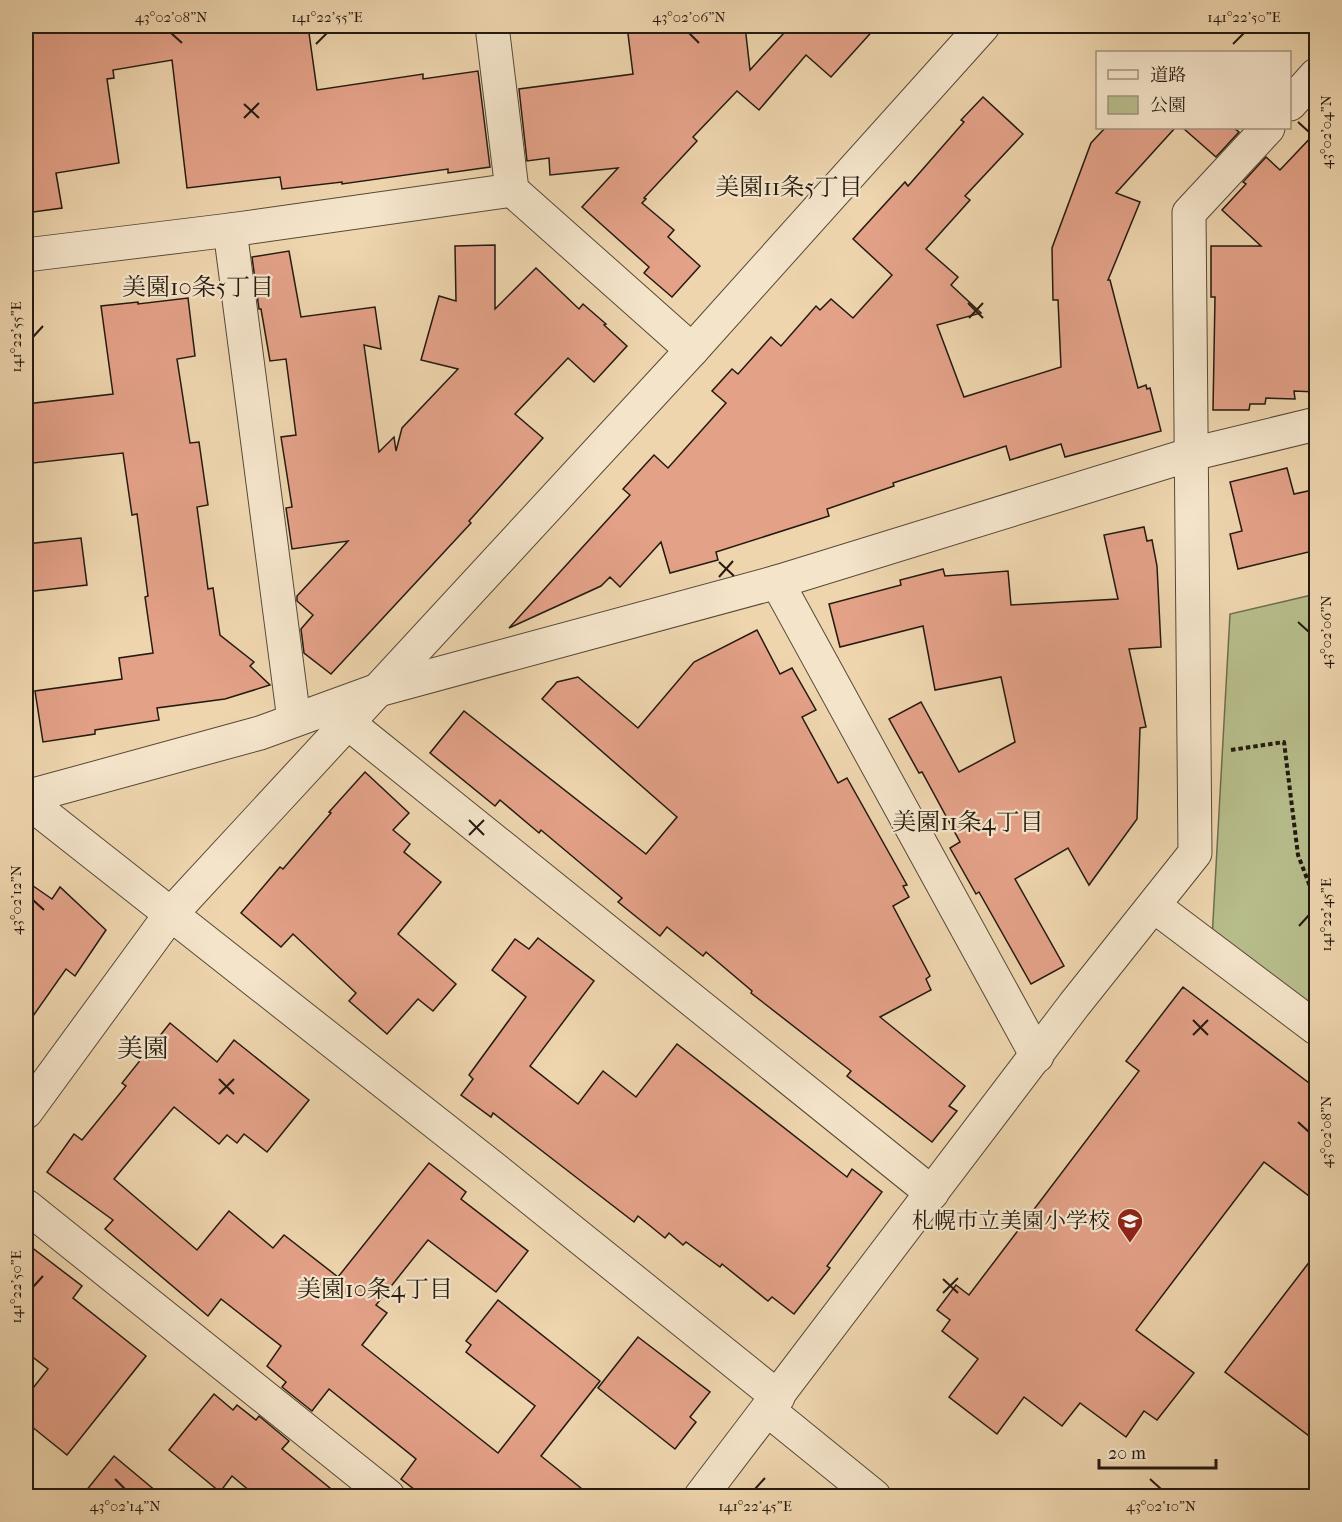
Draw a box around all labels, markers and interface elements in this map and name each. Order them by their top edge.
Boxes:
text: 43°02'08"N [135,8,208,26]
text: 141°22'55"E [291,8,363,26]
text: 43°02'06"N [652,8,726,26]
text: 141°22'50"E [1207,8,1281,26]
legend [1096,51,1291,129]
text: 道路 [1150,65,1186,86]
text: 43°02'04"N [1317,94,1335,169]
text: 公園 [1150,95,1186,116]
district label: 美園11条5丁目 [715,173,863,201]
district label: 美園10条5丁目 [122,273,274,301]
text: 141°22'55"E [7,301,25,373]
text: 43°02'06"N [1317,595,1335,669]
district label: 美園11条4丁目 [892,808,1044,836]
text: 43°02'12"N [7,864,25,935]
text: 141°22'45"E [1317,878,1335,952]
district label: 美園 [117,1033,169,1064]
text: 43°02'08"N [1317,1095,1335,1168]
school or university icon: 札幌市立美園小学校 [1115,1206,1145,1244]
place label: 札幌市立美園小学校 [912,1208,1110,1234]
text: 141°22'50"E [7,1250,25,1324]
district label: 美園10条4丁目 [297,1275,453,1303]
scale bar [1099,1432,1216,1470]
text: 20 m [1108,1443,1146,1464]
text: 43°02'14"N [89,1497,161,1515]
text: 141°22'45"E [718,1497,792,1515]
text: 43°02'10"N [1126,1497,1197,1515]

